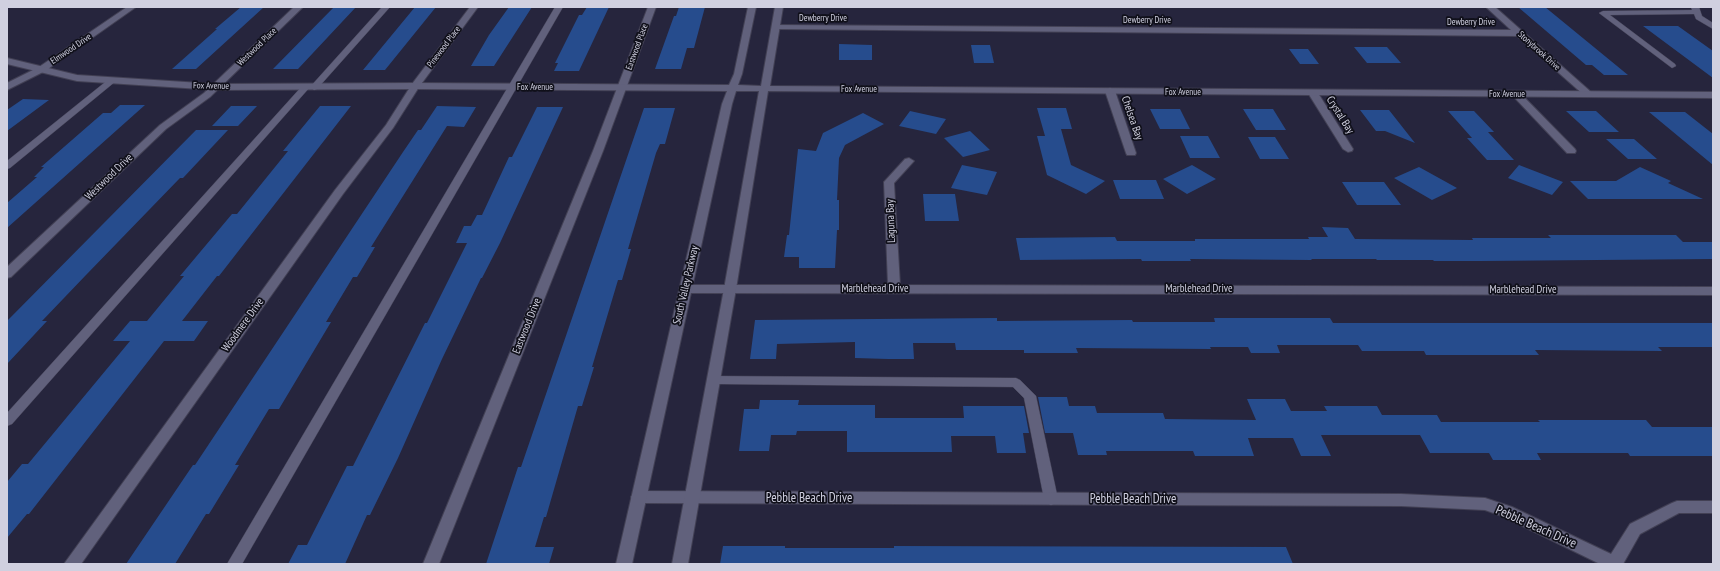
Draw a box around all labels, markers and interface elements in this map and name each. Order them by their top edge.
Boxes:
street label: Dewberry Drive [799,13,847,23]
street label: Dewberry Drive [1123,15,1171,25]
street label: Dewberry Drive [1447,17,1495,27]
street label: Eastwood Place [624,22,650,72]
street label: Pinewood Place [425,24,463,70]
street label: Westwood Place [235,26,279,68]
street label: Stonybrook Drive [1516,29,1562,73]
street label: Elmwood Drive [49,31,93,67]
street label: Fox Avenue [193,80,229,92]
street label: Fox Avenue [517,82,553,92]
street label: Fox Avenue [841,84,877,94]
street label: Fox Avenue [1165,87,1201,97]
street label: Fox Avenue [1489,89,1525,99]
street label: Chelsea Bay [1118,94,1146,142]
street label: Crystal Bay [1323,94,1357,136]
street label: Westwood Drive [82,151,136,203]
street label: Laguna Bay [884,199,898,243]
street label: South Valley Parkway [670,244,702,326]
street label: Marblehead Drive [841,282,909,296]
street label: Marblehead Drive [1165,282,1233,296]
street label: Marblehead Drive [1489,283,1557,297]
street label: Woodmere Drive [219,296,267,354]
street label: Eastwood Drive [510,296,544,356]
street label: Pebble Beach Drive [766,490,852,506]
street label: Pebble Beach Drive [1090,491,1176,507]
street label: Pebble Beach Drive [1493,502,1579,552]

